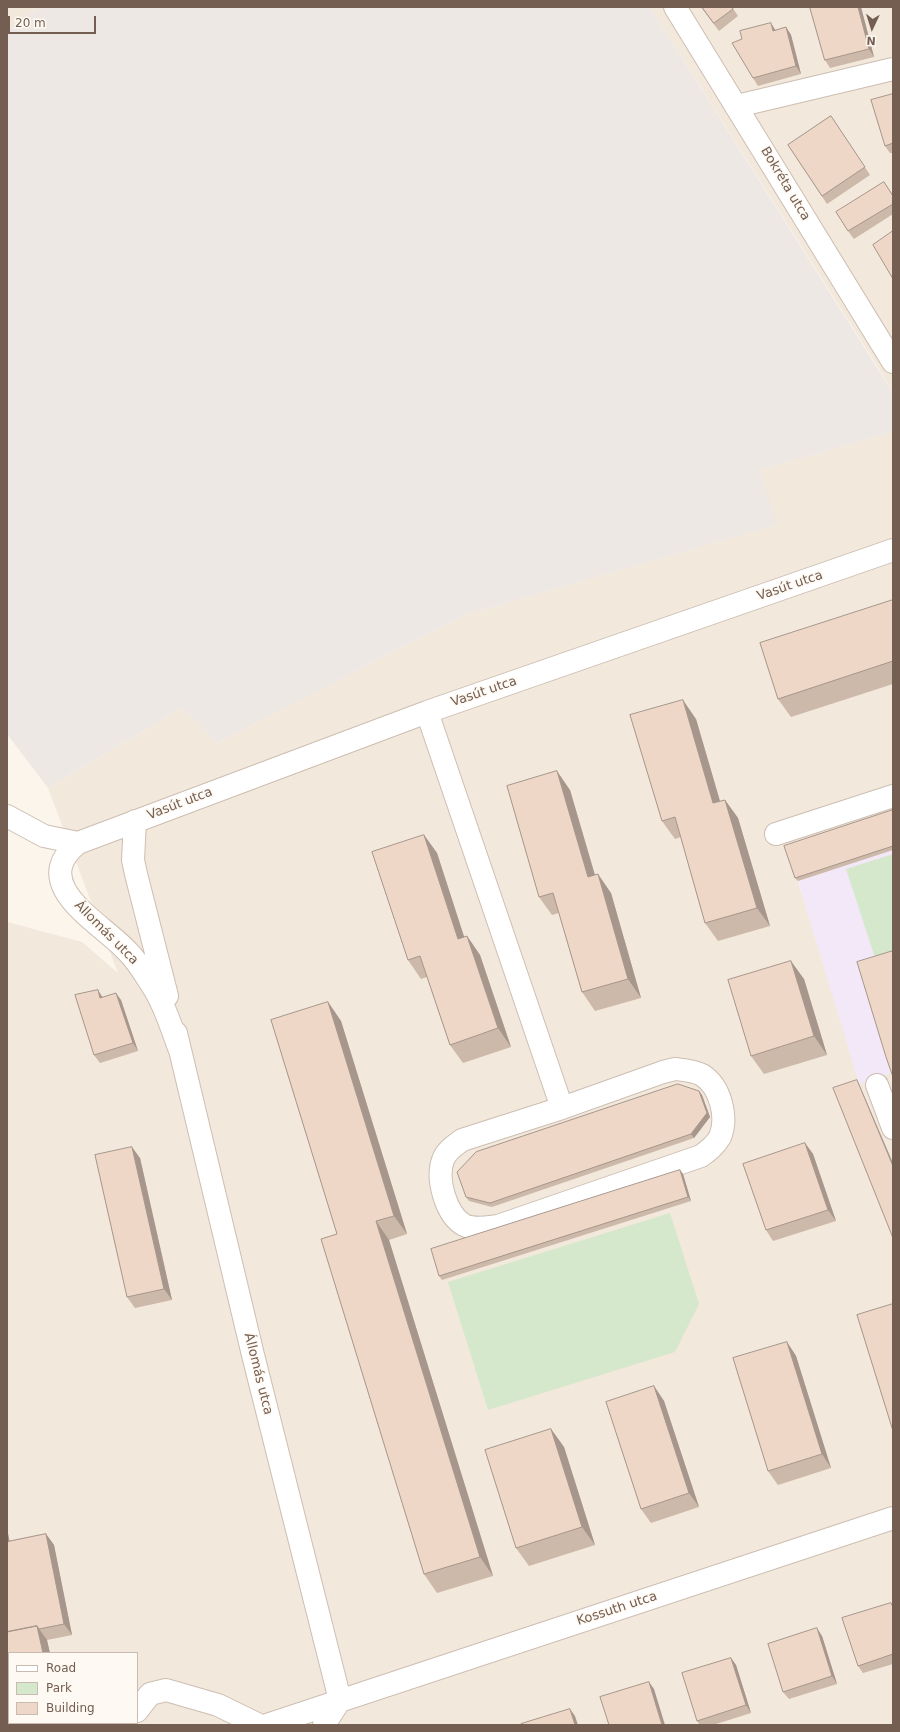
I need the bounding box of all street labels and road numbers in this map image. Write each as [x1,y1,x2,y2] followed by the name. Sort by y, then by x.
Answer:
[757,144,813,224] street label: Bokréta utca
[755,567,825,605] street label: Vasút utca
[449,673,519,711] street label: Vasút utca
[145,784,215,824] street label: Vasút utca
[71,898,141,968] street label: Állomás utca
[240,1331,276,1417] street label: Állomás utca
[575,1589,659,1629] street label: Kossuth utca

